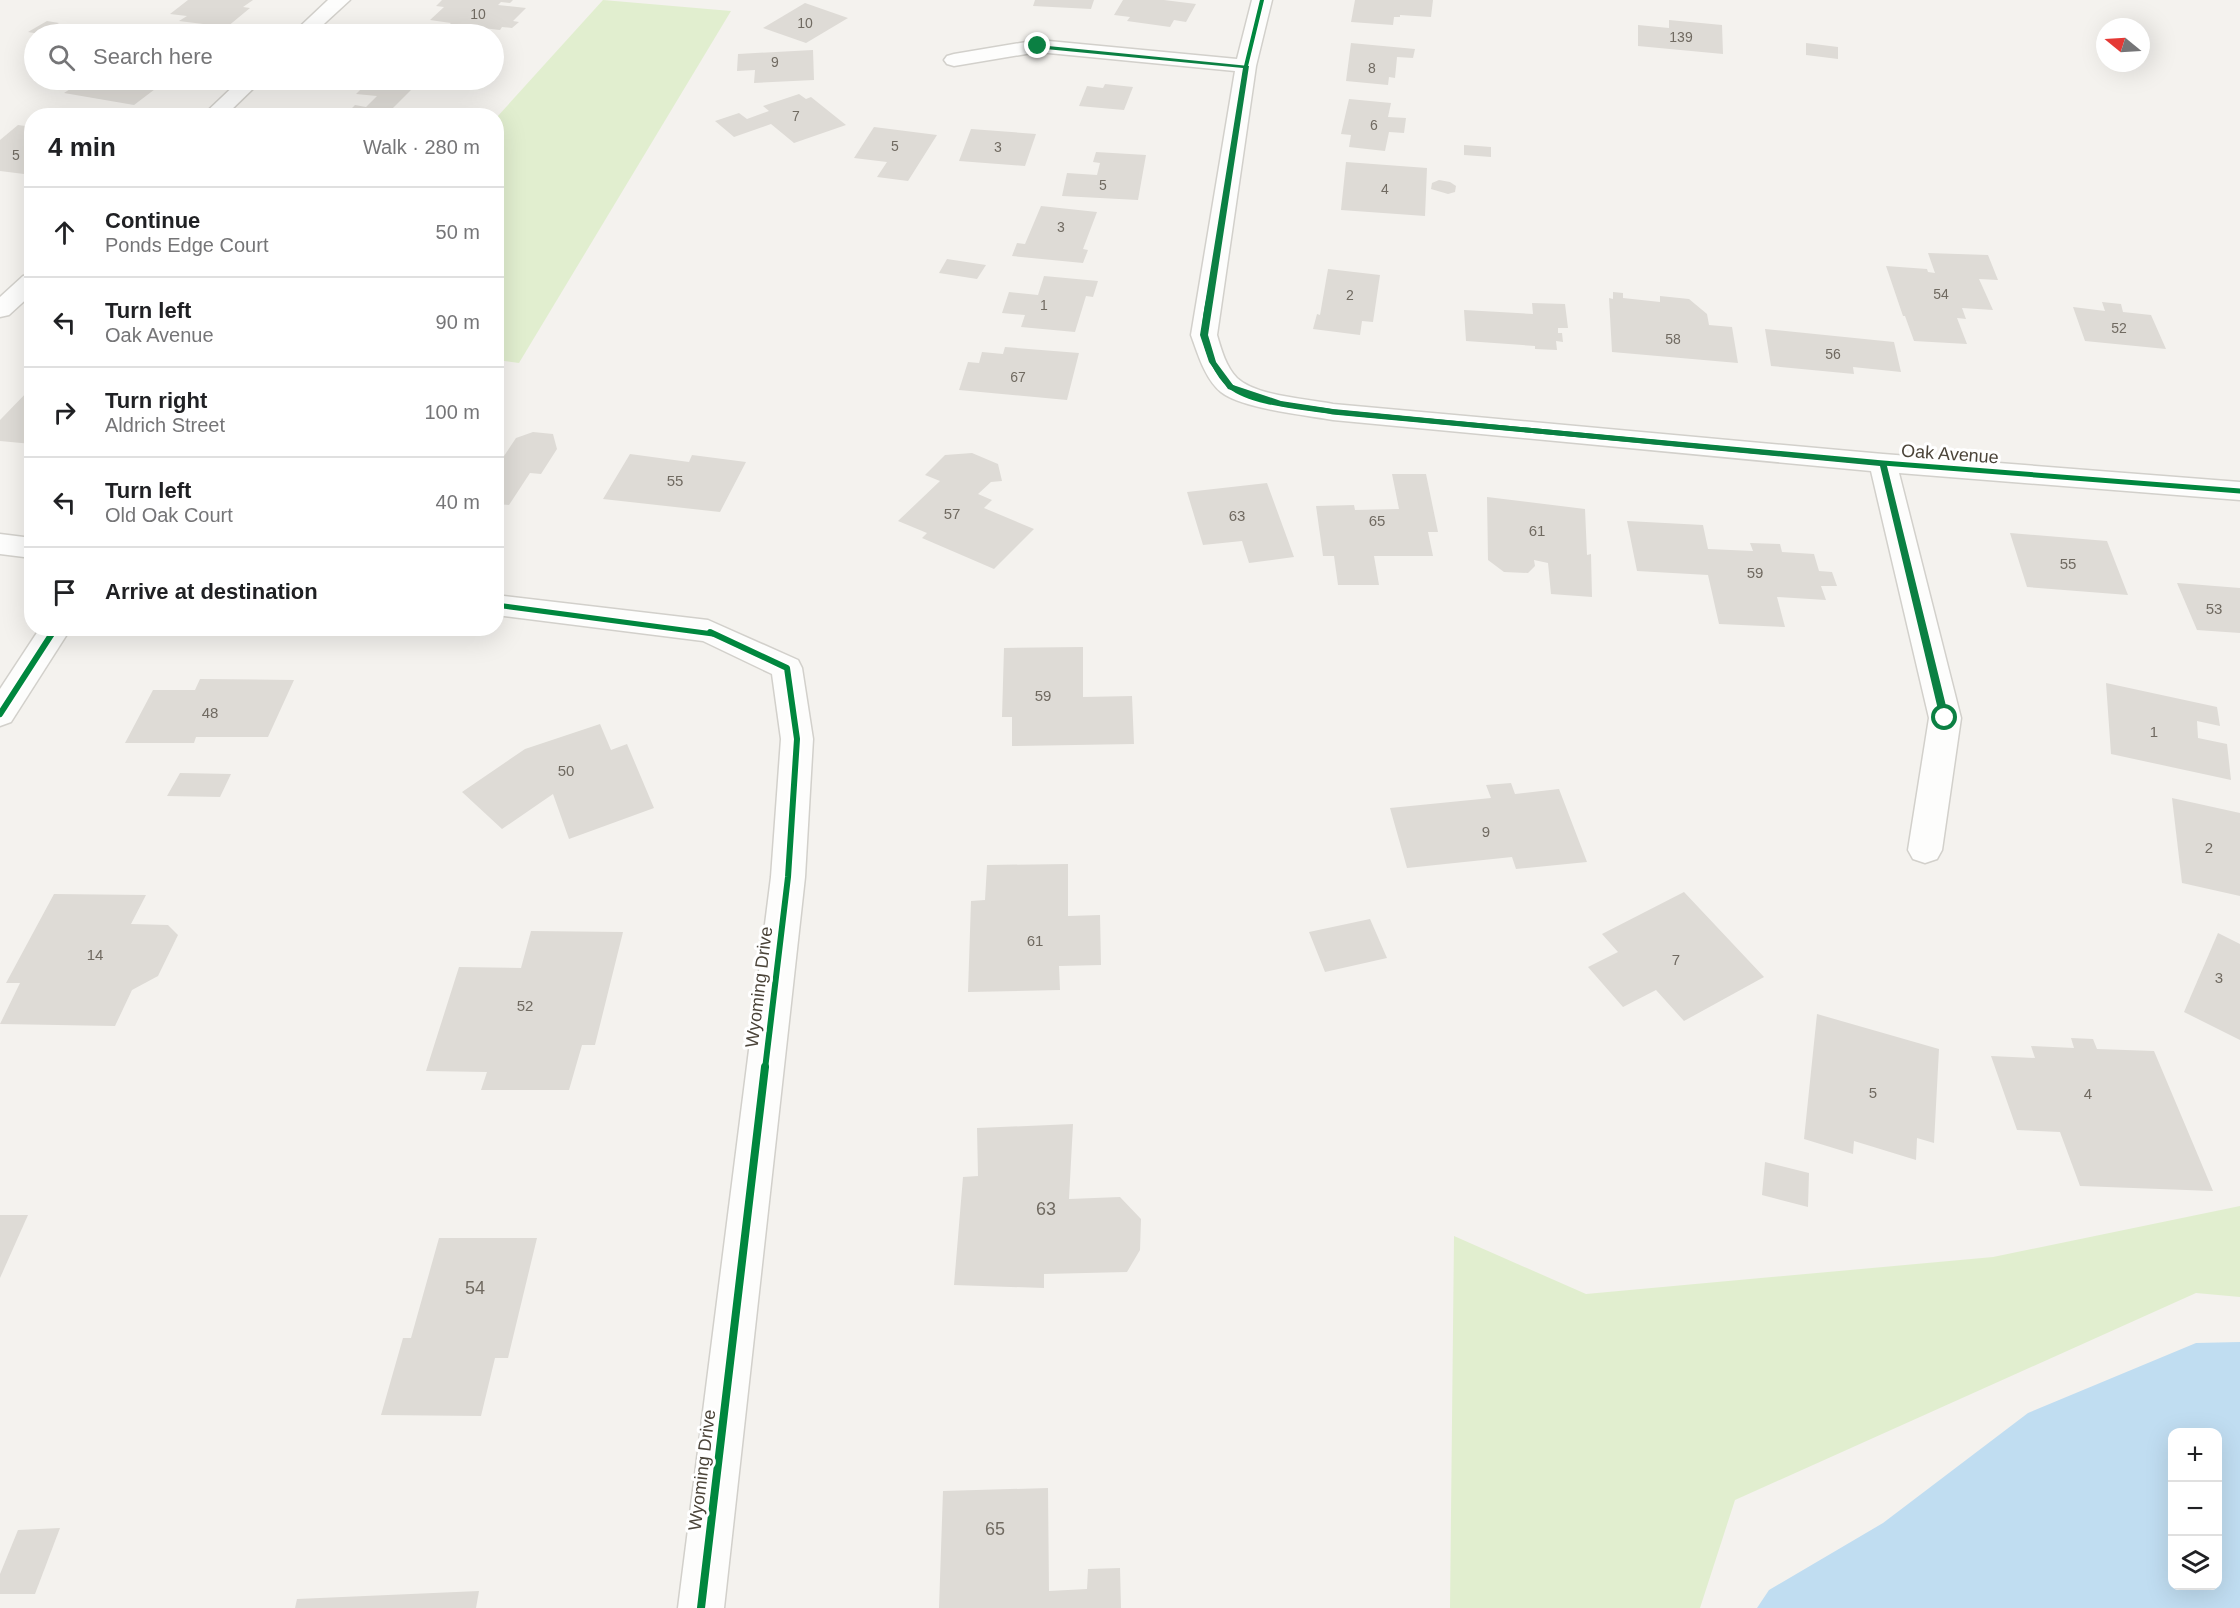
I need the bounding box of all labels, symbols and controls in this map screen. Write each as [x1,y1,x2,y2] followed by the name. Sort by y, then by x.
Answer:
[470,6,486,22] house number: 10
[797,15,813,31] house number: 10
[2096,18,2150,72] north arrow
[24,24,504,90] search box
[1669,29,1693,45] house number: 139
[1024,32,1050,58] route end
[45,41,78,74] icon: search
[93,44,213,69] text: Search here
[771,54,779,70] house number: 9
[1368,60,1376,76] house number: 8
[792,108,800,124] house number: 7
[1370,117,1378,133] house number: 6
[48,132,116,162] text: 4 min
[363,136,480,158] text: Walk · 280 m
[891,138,899,154] house number: 5
[994,139,1002,155] house number: 3
[12,147,20,163] house number: 5
[1099,177,1107,193] house number: 5
[1381,181,1389,197] house number: 4
[105,208,200,233] text: Continue
[48,216,81,249] icon: ahead
[1057,219,1065,235] house number: 3
[436,221,480,243] text: 50 m
[105,234,268,256] text: Ponds Edge Court
[1933,286,1949,302] house number: 54
[1346,287,1354,303] house number: 2
[1040,297,1048,313] house number: 1
[105,298,191,323] text: Turn left
[48,306,81,339] icon: left
[436,311,480,333] text: 90 m
[2111,320,2127,336] house number: 52
[105,324,214,346] text: Oak Avenue
[1665,331,1681,347] house number: 58
[1825,346,1841,362] house number: 56
[1010,369,1026,385] house number: 67
[105,388,207,413] text: Turn right
[48,396,81,429] icon: right
[424,401,480,423] text: 100 m
[105,414,225,436] text: Aldrich Street
[1901,441,1999,467] street label: Oak Avenue
[667,472,683,489] house number: 55
[105,478,191,503] text: Turn left
[48,486,81,519] icon: left
[436,491,480,513] text: 40 m
[105,504,233,526] text: Old Oak Court
[944,505,960,522] house number: 57
[1229,507,1245,524] house number: 63
[1369,512,1385,529] house number: 65
[1529,522,1545,539] house number: 61
[2060,555,2076,572] house number: 55
[1747,564,1763,581] house number: 59
[48,576,81,609] icon: arrive
[105,579,318,604] text: Arrive at destination
[2206,600,2222,617] house number: 53
[1035,687,1051,704] house number: 59
[202,704,218,721] house number: 48
[1931,704,1957,730] route start
[2150,723,2158,740] house number: 1
[558,762,574,779] house number: 50
[1482,823,1490,840] house number: 9
[2205,839,2213,856] house number: 2
[742,925,776,1049] street label: Wyoming Drive
[1027,932,1043,949] house number: 61
[87,946,103,963] house number: 14
[1672,951,1680,968] house number: 7
[2215,969,2223,986] house number: 3
[517,997,533,1014] house number: 52
[1869,1084,1877,1101] house number: 5
[2084,1085,2092,1102] house number: 4
[1036,1199,1056,1219] house number: 63
[465,1278,485,1298] house number: 54
[685,1408,719,1532] street label: Wyoming Drive
[2168,1428,2222,1590] map controls
[2168,1428,2222,1482] button: +
[2168,1482,2222,1536] button: −
[985,1519,1005,1539] house number: 65
[2168,1536,2222,1590] button: layers

